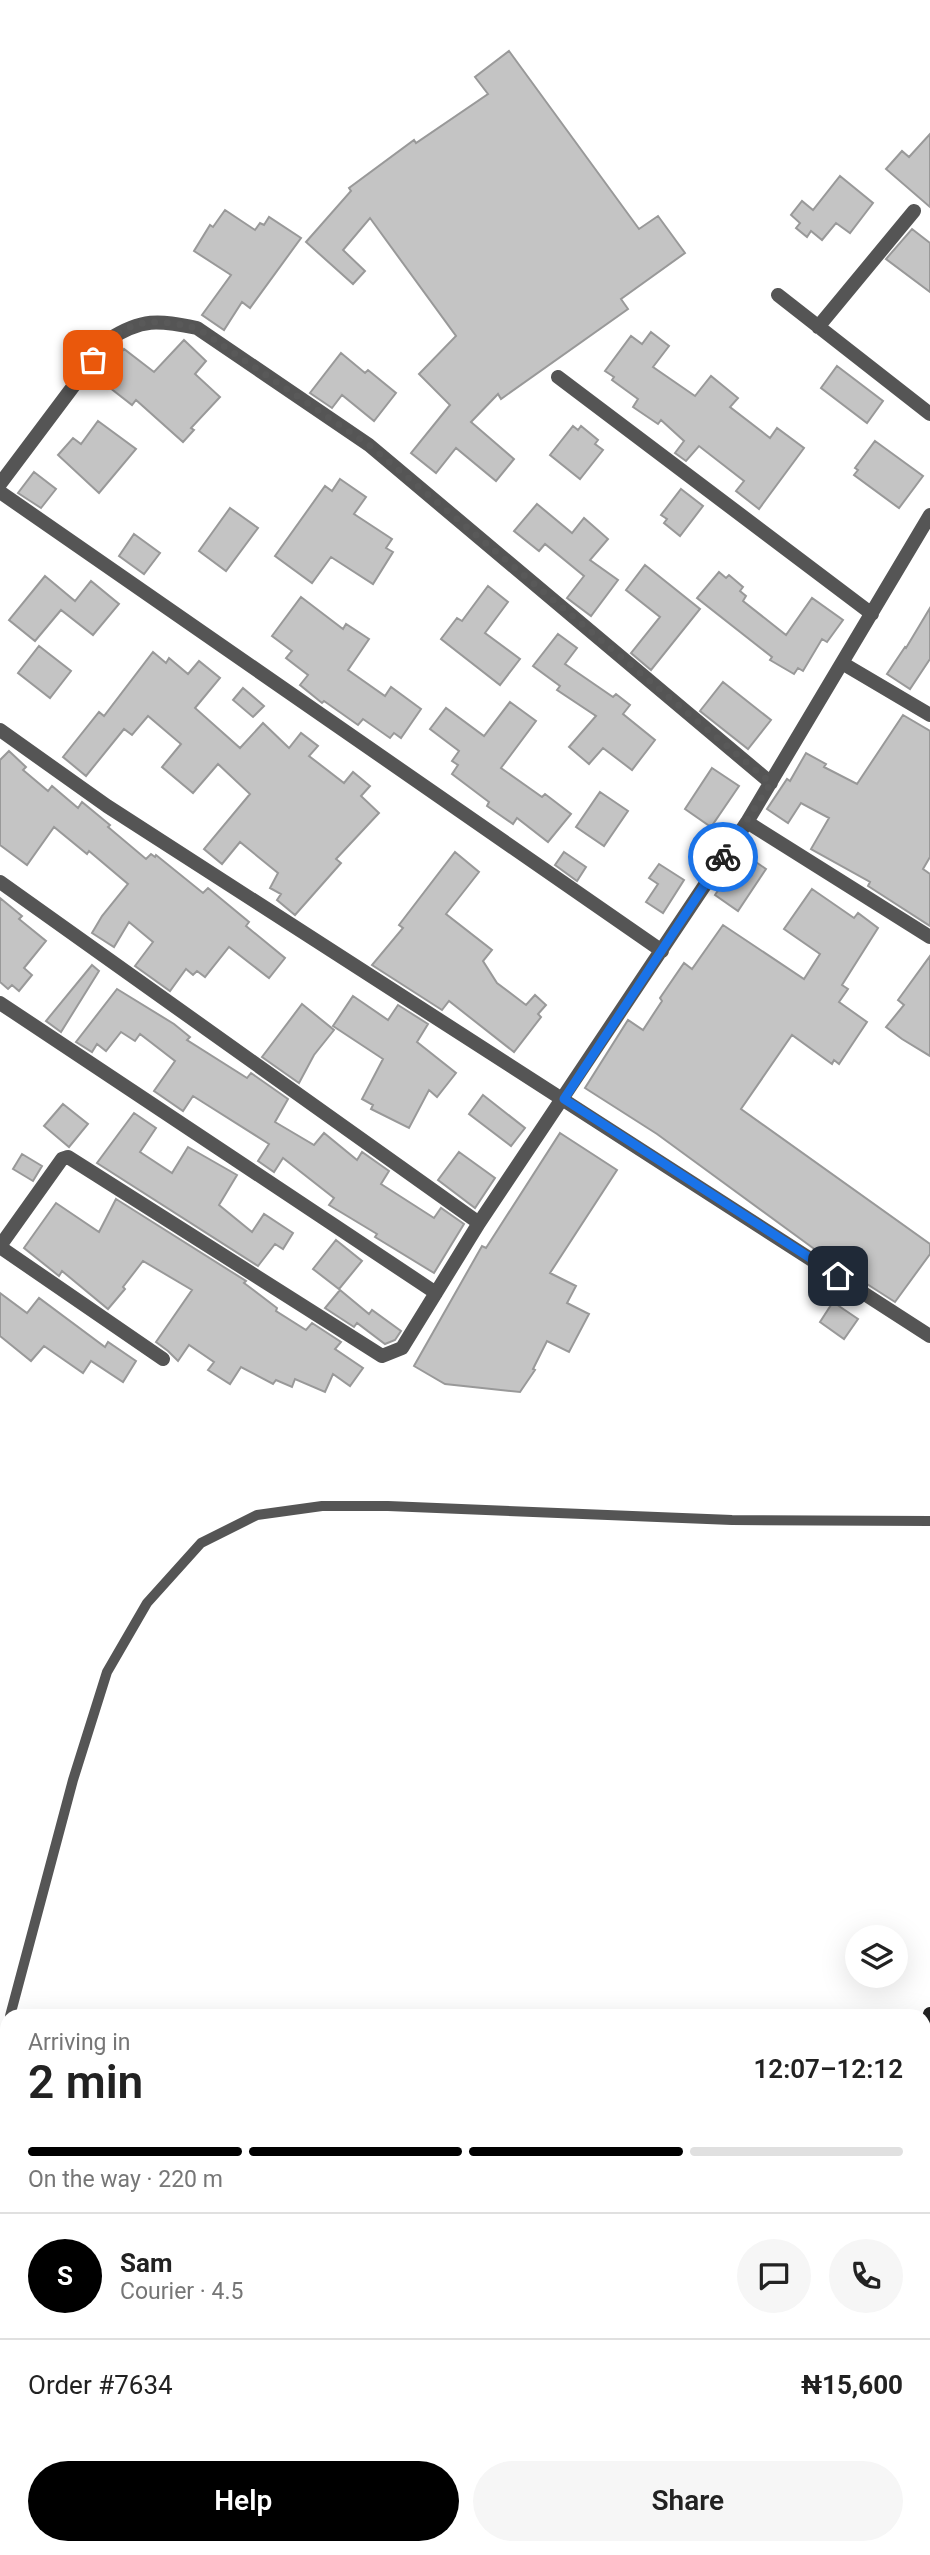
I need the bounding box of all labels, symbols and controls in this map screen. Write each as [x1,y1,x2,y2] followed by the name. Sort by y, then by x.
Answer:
[63,330,123,390] pin
[74,341,112,379] icon: bag
[688,822,758,892] courier
[704,838,742,876] icon: bike
[808,1246,868,1306] pin
[819,1257,857,1295] icon: home
[845,1925,908,1988] map controls
[845,1925,908,1988] button: layers
[28,2029,131,2056] text: Arriving in
[753,2054,903,2084] text: 12:07–12:12
[28,2055,143,2109] text: 2 min
[28,2166,223,2193] text: On the way · 220 m
[737,2239,811,2313] button: chat
[829,2239,903,2313] button: phone
[120,2248,172,2278] text: Sam
[57,2261,73,2291] text: S
[120,2278,243,2305] text: Courier · 4.5
[28,2370,173,2400] text: Order #7634
[801,2370,903,2400] text: ₦15,600
[28,2461,459,2541] button: Help
[473,2461,903,2541] button: Share

